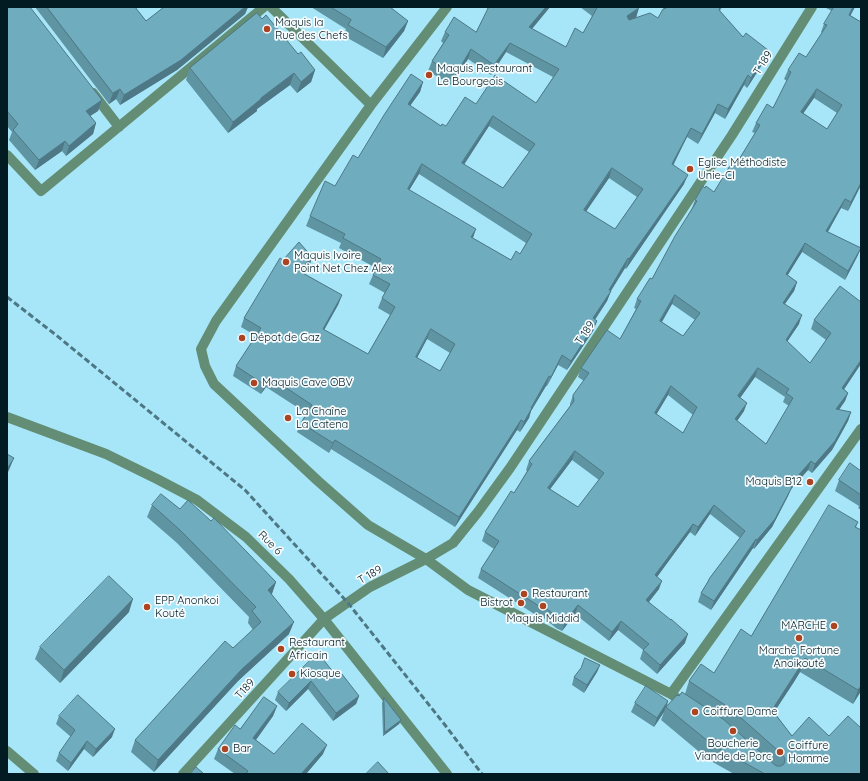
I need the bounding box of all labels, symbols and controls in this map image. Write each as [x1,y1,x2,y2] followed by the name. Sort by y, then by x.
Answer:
[275,16,348,42] place label: Maquis la Rue des Chefs
[262,24,272,34] marker: Maquis la Rue des Chefs
[751,49,775,77] street label: T 189
[437,62,532,88] place label: Maquis Restaurant Le Bourgeois
[424,70,434,80] marker: Maquis Restaurant Le Bourgeois
[698,156,786,182] place label: Eglise Méthodiste Unie-CI
[685,164,695,174] marker: Eglise Méthodiste Unie-CI
[294,249,392,275] place label: Maquis Ivoire Point Net Chez Alex
[281,257,291,267] marker: Maquis Ivoire Point Net Chez Alex
[572,319,598,347] street label: T 189
[250,331,320,345] place label: Dépot de Gaz
[237,333,247,343] marker: Dépot de Gaz
[262,376,353,390] place label: Maquis Cave OBV
[249,378,259,388] marker: Maquis Cave OBV
[296,405,348,431] place label: La Chaîne La Catena
[283,413,293,423] marker: La Chaîne La Catena
[745,475,802,489] place label: Maquis B12
[805,477,815,487] marker: Maquis B12
[255,528,285,558] street label: Rue 6
[356,563,384,587] street label: T 189
[532,587,588,601] place label: Restaurant
[519,589,529,599] marker: Restaurant
[155,594,218,620] place label: EPP Anonkoi Kouté
[480,596,513,610] place label: Bistrot
[516,598,526,608] marker: Bistrot
[538,601,548,611] marker: Maquis Middid
[142,602,152,612] marker: EPP Anonkoi Kouté
[506,612,580,626] place label: Maquis Middid
[781,619,826,633] place label: MARCHE
[829,621,839,631] marker: MARCHE
[794,633,804,643] marker: Marché Fortune Anoikouté
[289,636,345,662] place label: Restaurant Africain
[276,644,286,654] marker: Restaurant Africain
[759,644,839,670] place label: Marché Fortune Anoikouté
[300,667,341,681] place label: Kiosque
[287,669,297,679] marker: Kiosque
[232,676,258,702] street label: T189
[703,705,777,719] place label: Coiffure Dame
[690,707,700,717] marker: Coiffure Dame
[728,726,738,736] marker: Boucherie Viande de Porc
[694,737,772,763] place label: Boucherie Viande de Porc
[788,739,829,765] place label: Coiffure Homme
[233,742,251,756] place label: Bar
[220,744,230,754] marker: Bar
[775,747,785,757] marker: Coiffure Homme

